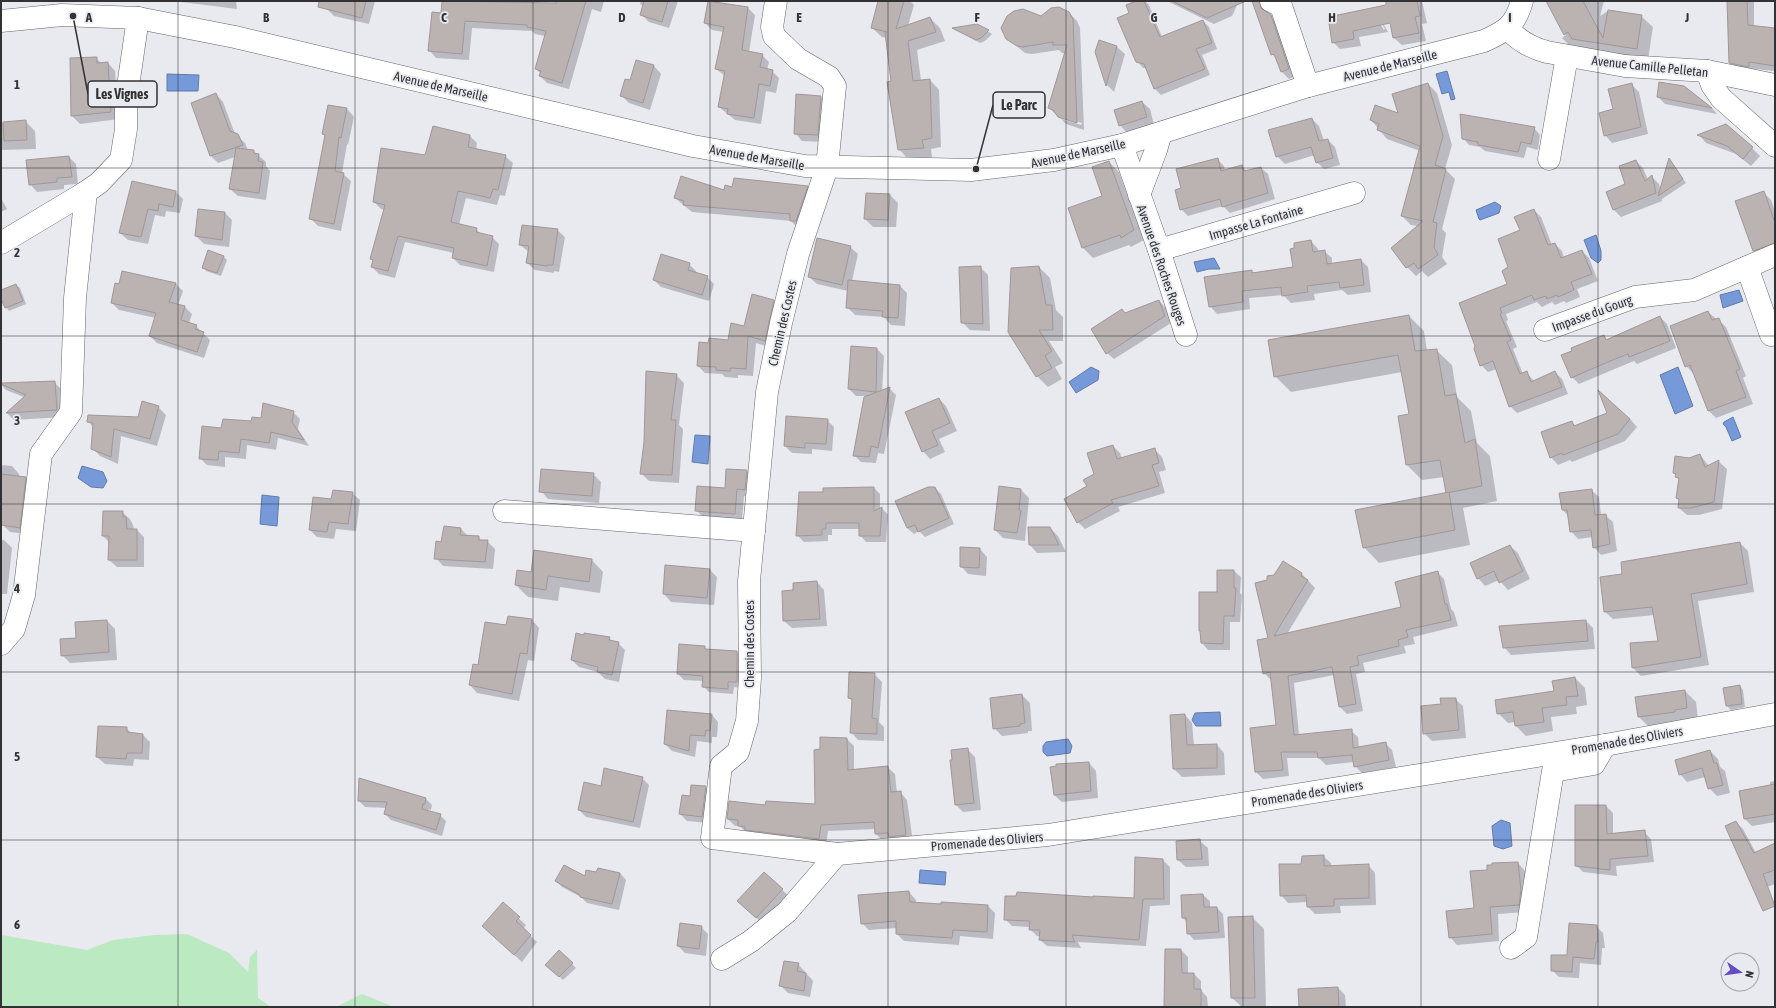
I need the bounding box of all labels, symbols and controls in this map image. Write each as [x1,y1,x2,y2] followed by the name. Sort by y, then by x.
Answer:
[85,10,93,25] text: A
[263,10,270,25] text: B
[441,10,447,25] text: C
[618,10,626,25] text: D
[796,10,802,25] text: E
[974,10,980,25] text: F
[1151,10,1158,25] text: G
[1328,10,1336,25] text: H
[1508,10,1512,25] text: I
[1684,10,1689,25] text: J
[1342,47,1439,84] street label: Avenue de Marseille
[1591,53,1709,80] street label: Avenue Camille Pelletan
[392,68,490,105] street label: Avenue de Marseille
[14,77,20,92] text: 1
[88,81,157,107] callout: Les Vignes
[96,86,148,102] text: Les Vignes
[993,92,1045,118] callout: Le Parc
[1001,97,1038,113] text: Le Parc
[1029,136,1127,171] street label: Avenue de Marseille
[708,142,806,173] street label: Avenue de Marseille
[1207,202,1305,243] street label: Impasse La Fontaine
[1134,203,1189,328] street label: Avenue des Roches Rouges
[14,245,20,260] text: 2
[765,278,800,367] street label: Chemin des Costes
[1550,292,1635,335] street label: Impasse du Gourg
[14,413,20,428] text: 3
[13,581,20,596] text: 4
[742,600,757,688] street label: Chemin des Costes
[1570,723,1684,758] street label: Promenade des Oliviers
[14,749,20,764] text: 5
[1250,777,1364,810] street label: Promenade des Oliviers
[930,829,1044,854] street label: Promenade des Oliviers
[14,917,20,932] text: 6
[1720,952,1760,992] north arrow
[1743,970,1756,979] text: N

